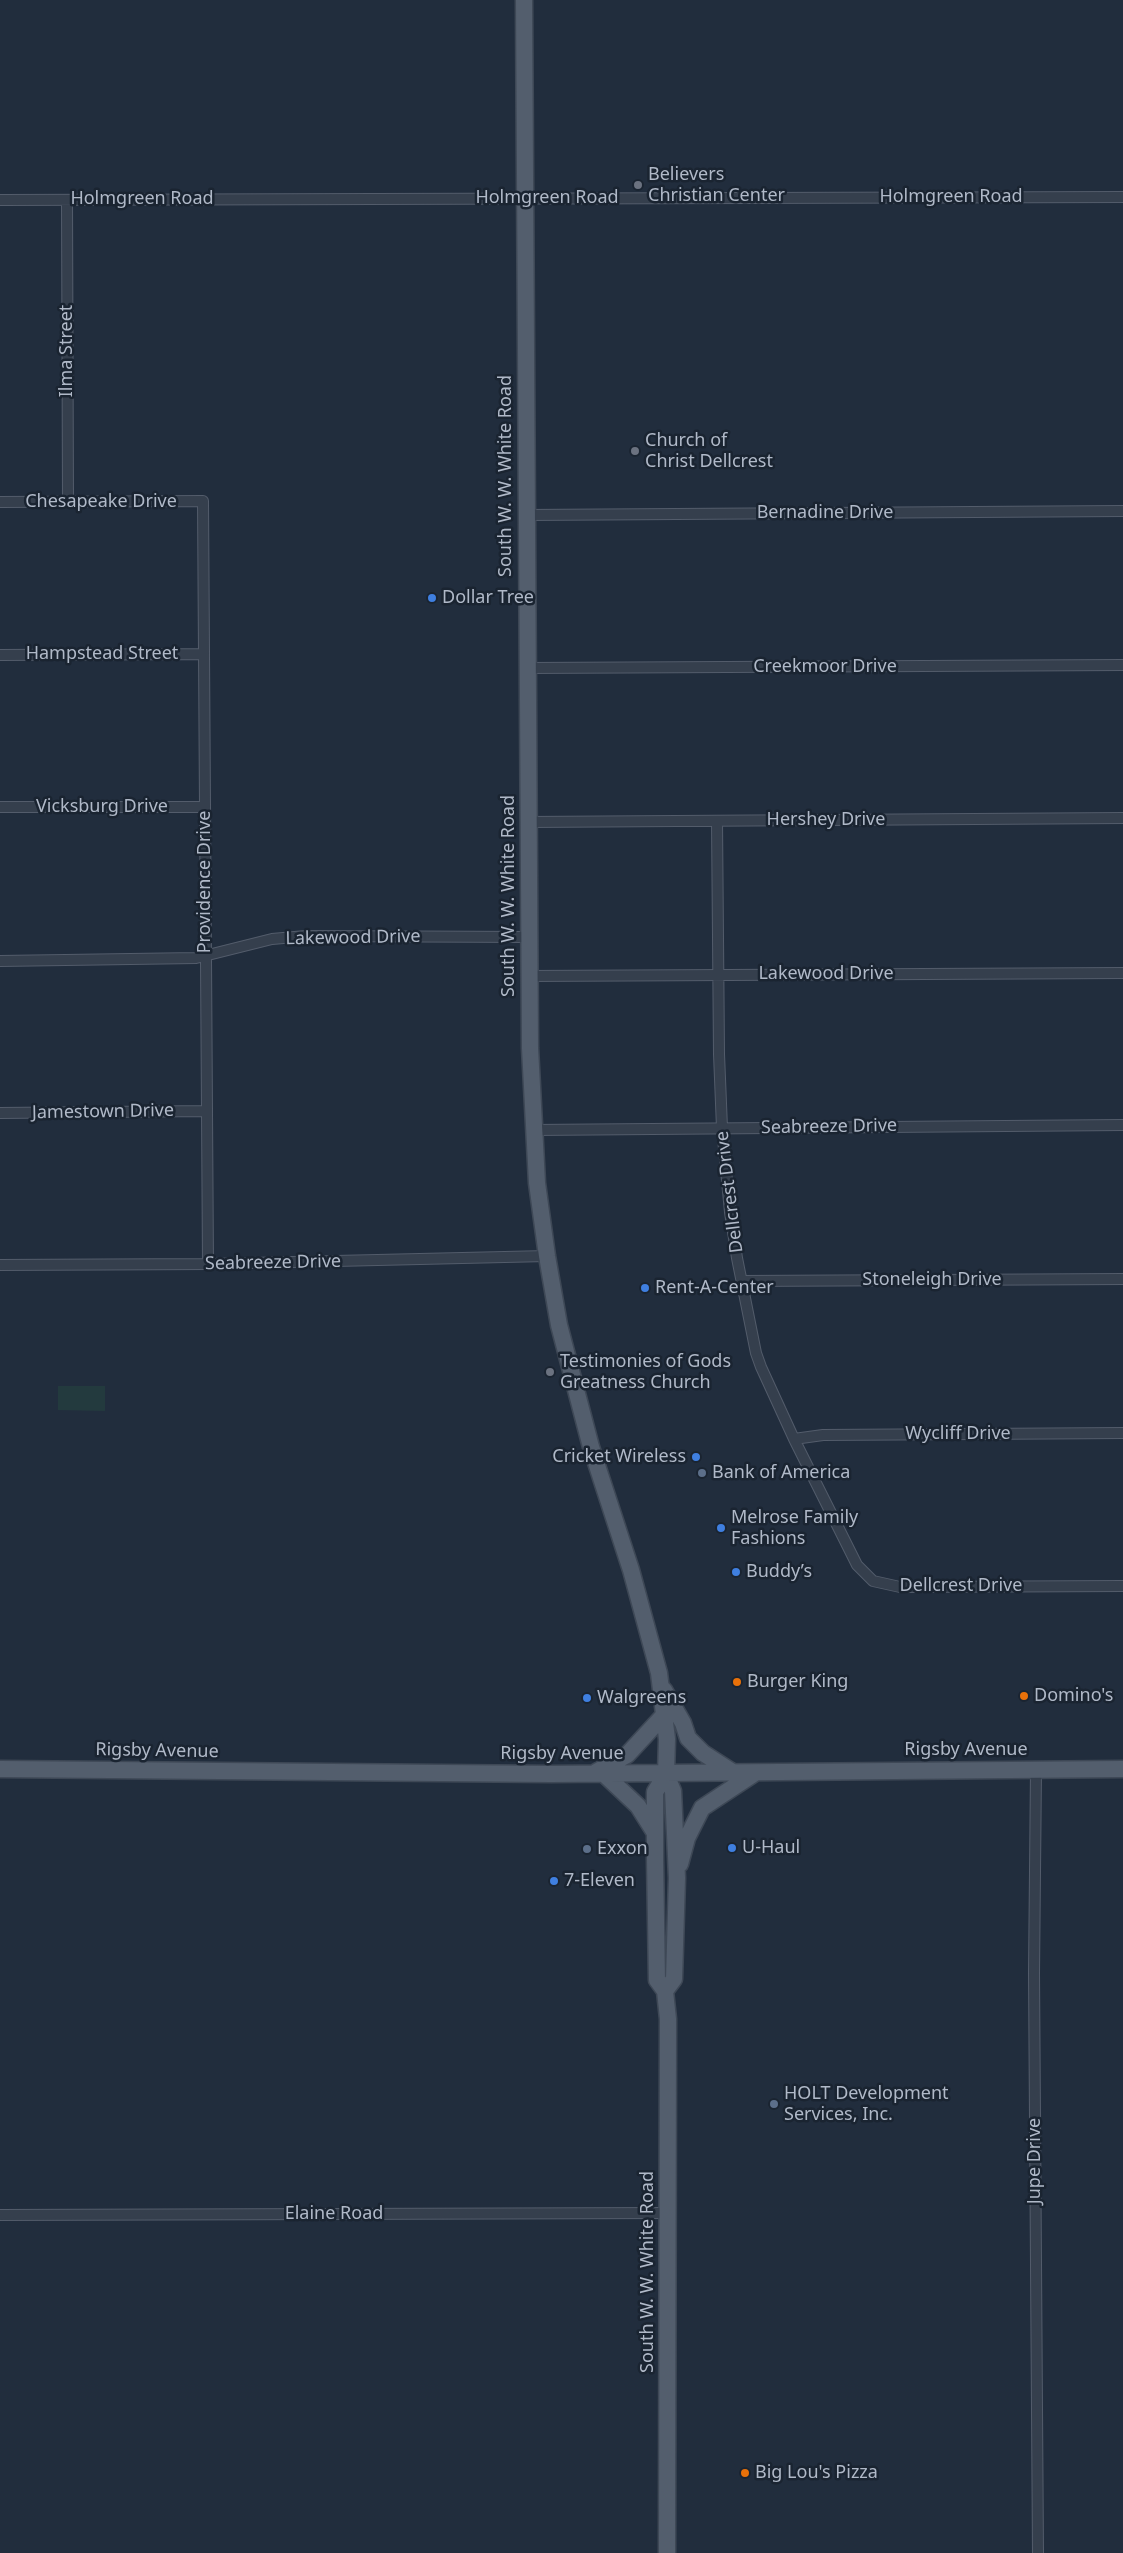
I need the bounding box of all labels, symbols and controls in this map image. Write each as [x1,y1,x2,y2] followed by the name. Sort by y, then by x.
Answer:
[648,164,785,206] place label: Believers Christian Center
[632,179,644,191] marker: Believers Christian Center
[879,186,1023,208] street label: Holmgreen Road
[475,187,619,209] street label: Holmgreen Road
[70,188,214,210] street label: Holmgreen Road
[56,305,78,397] street label: Ilma Street
[495,375,517,577] street label: South W. W. White Road
[645,430,773,472] place label: Church of Christ Dellcrest
[629,445,641,457] marker: Church of Christ Dellcrest
[25,491,177,513] street label: Chesapeake Drive
[757,502,893,524] street label: Bernadine Drive
[442,587,534,609] place label: Dollar Tree
[426,592,438,604] marker: Dollar Tree
[26,643,178,665] street label: Hampstead Street
[753,656,897,678] street label: Creekmoor Drive
[498,795,520,997] street label: South W. W. White Road
[36,796,168,818] street label: Vicksburg Drive
[767,809,885,831] street label: Hershey Drive
[194,811,216,953] street label: Providence Drive
[285,926,421,950] street label: Lakewood Drive
[758,963,894,985] street label: Lakewood Drive
[32,1100,174,1124] street label: Jamestown Drive
[761,1115,897,1139] street label: Seabreeze Drive
[712,1130,748,1254] street label: Dellcrest Drive
[205,1251,341,1275] street label: Seabreeze Drive
[862,1269,1002,1291] street label: Stoneleigh Drive
[655,1277,774,1299] place label: Rent-A-Center
[639,1282,651,1294] marker: Rent-A-Center
[560,1351,731,1394] place label: Testimonies of Gods Greatness Church
[544,1366,556,1378] marker: Testimonies of Gods Greatness Church
[905,1423,1011,1445] street label: Wycliff Drive
[552,1446,686,1468] place label: Cricket Wireless
[690,1451,702,1463] marker: Cricket Wireless
[712,1462,850,1484] place label: Bank of America
[696,1467,708,1479] marker: Bank of America
[731,1507,858,1550] place label: Melrose Family Fashions
[715,1522,727,1534] marker: Melrose Family Fashions
[746,1561,812,1583] place label: Buddy’s
[730,1566,742,1578] marker: Buddy’s
[900,1575,1022,1597] street label: Dellcrest Drive
[747,1671,848,1693] place label: Burger King
[731,1676,743,1688] marker: Burger King
[1034,1685,1113,1707] place label: Domino's
[597,1687,686,1709] place label: Walgreens
[1018,1690,1030,1702] marker: Domino's
[581,1692,593,1704] marker: Walgreens
[95,1739,219,1763] street label: Rigsby Avenue
[904,1739,1028,1761] street label: Rigsby Avenue
[500,1743,624,1765] street label: Rigsby Avenue
[742,1837,800,1859] place label: U-Haul
[597,1838,648,1860] place label: Exxon
[726,1842,738,1854] marker: U-Haul
[581,1843,593,1855] marker: Exxon
[564,1870,635,1892] place label: 7-Eleven
[548,1875,560,1887] marker: 7-Eleven
[784,2083,949,2126] place label: HOLT Development Services, Inc.
[768,2098,780,2110] marker: HOLT Development Services, Inc.
[1024,2118,1046,2204] street label: Jupe Drive
[637,2171,659,2373] street label: South W. W. White Road
[285,2203,383,2225] street label: Elaine Road
[755,2462,878,2484] place label: Big Lou's Pizza
[739,2467,751,2479] marker: Big Lou's Pizza

